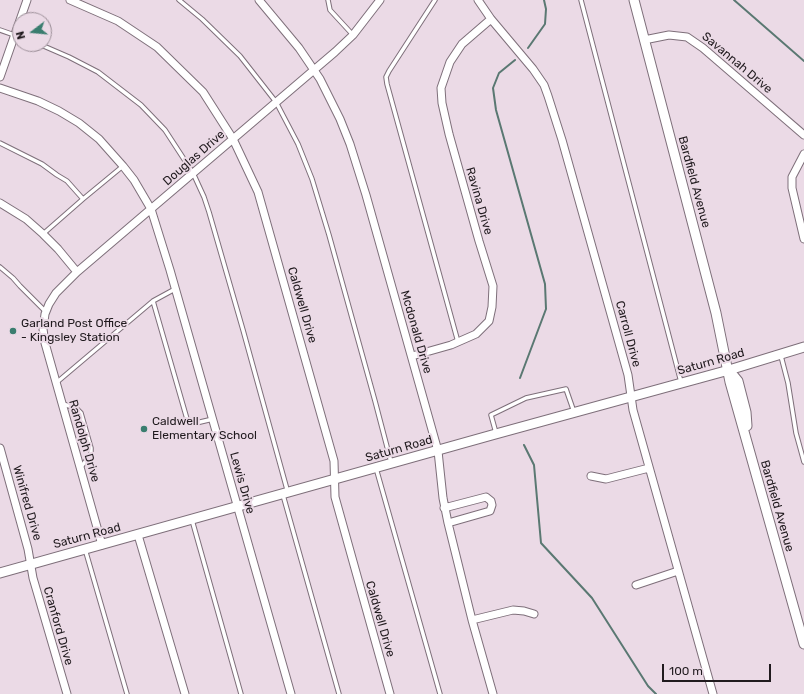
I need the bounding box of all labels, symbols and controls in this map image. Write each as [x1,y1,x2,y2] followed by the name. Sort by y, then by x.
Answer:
[12,12,52,52] north arrow
[699,29,775,97] street label: Savannah Drive
[14,30,28,41] text: N
[160,127,228,189] street label: Douglas Drive
[675,134,713,230] street label: Bardfield Avenue
[462,166,496,236] street label: Ravina Drive
[284,265,320,345] street label: Caldwell Drive
[397,289,435,375] street label: Mcdonald Drive
[612,299,644,369] street label: Carroll Drive
[21,317,127,345] place label: Garland Post Office - Kingsley Station
[8,326,18,336] marker: Garland Post Office - Kingsley Station
[676,346,746,378] street label: Saturn Road
[65,398,103,484] street label: Randolph Drive
[152,415,257,443] place label: Caldwell Elementary School
[139,424,149,434] marker: Caldwell Elementary School
[364,433,434,465] street label: Saturn Road
[226,450,258,516] street label: Lewis Drive
[757,459,797,553] street label: Bardfield Avenue
[9,464,45,542] street label: Winifred Drive
[52,520,122,552] street label: Saturn Road
[362,579,398,659] street label: Caldwell Drive
[40,585,76,667] street label: Cranford Drive
[664,656,773,682] scale bar
[669,664,703,678] text: 100 m

